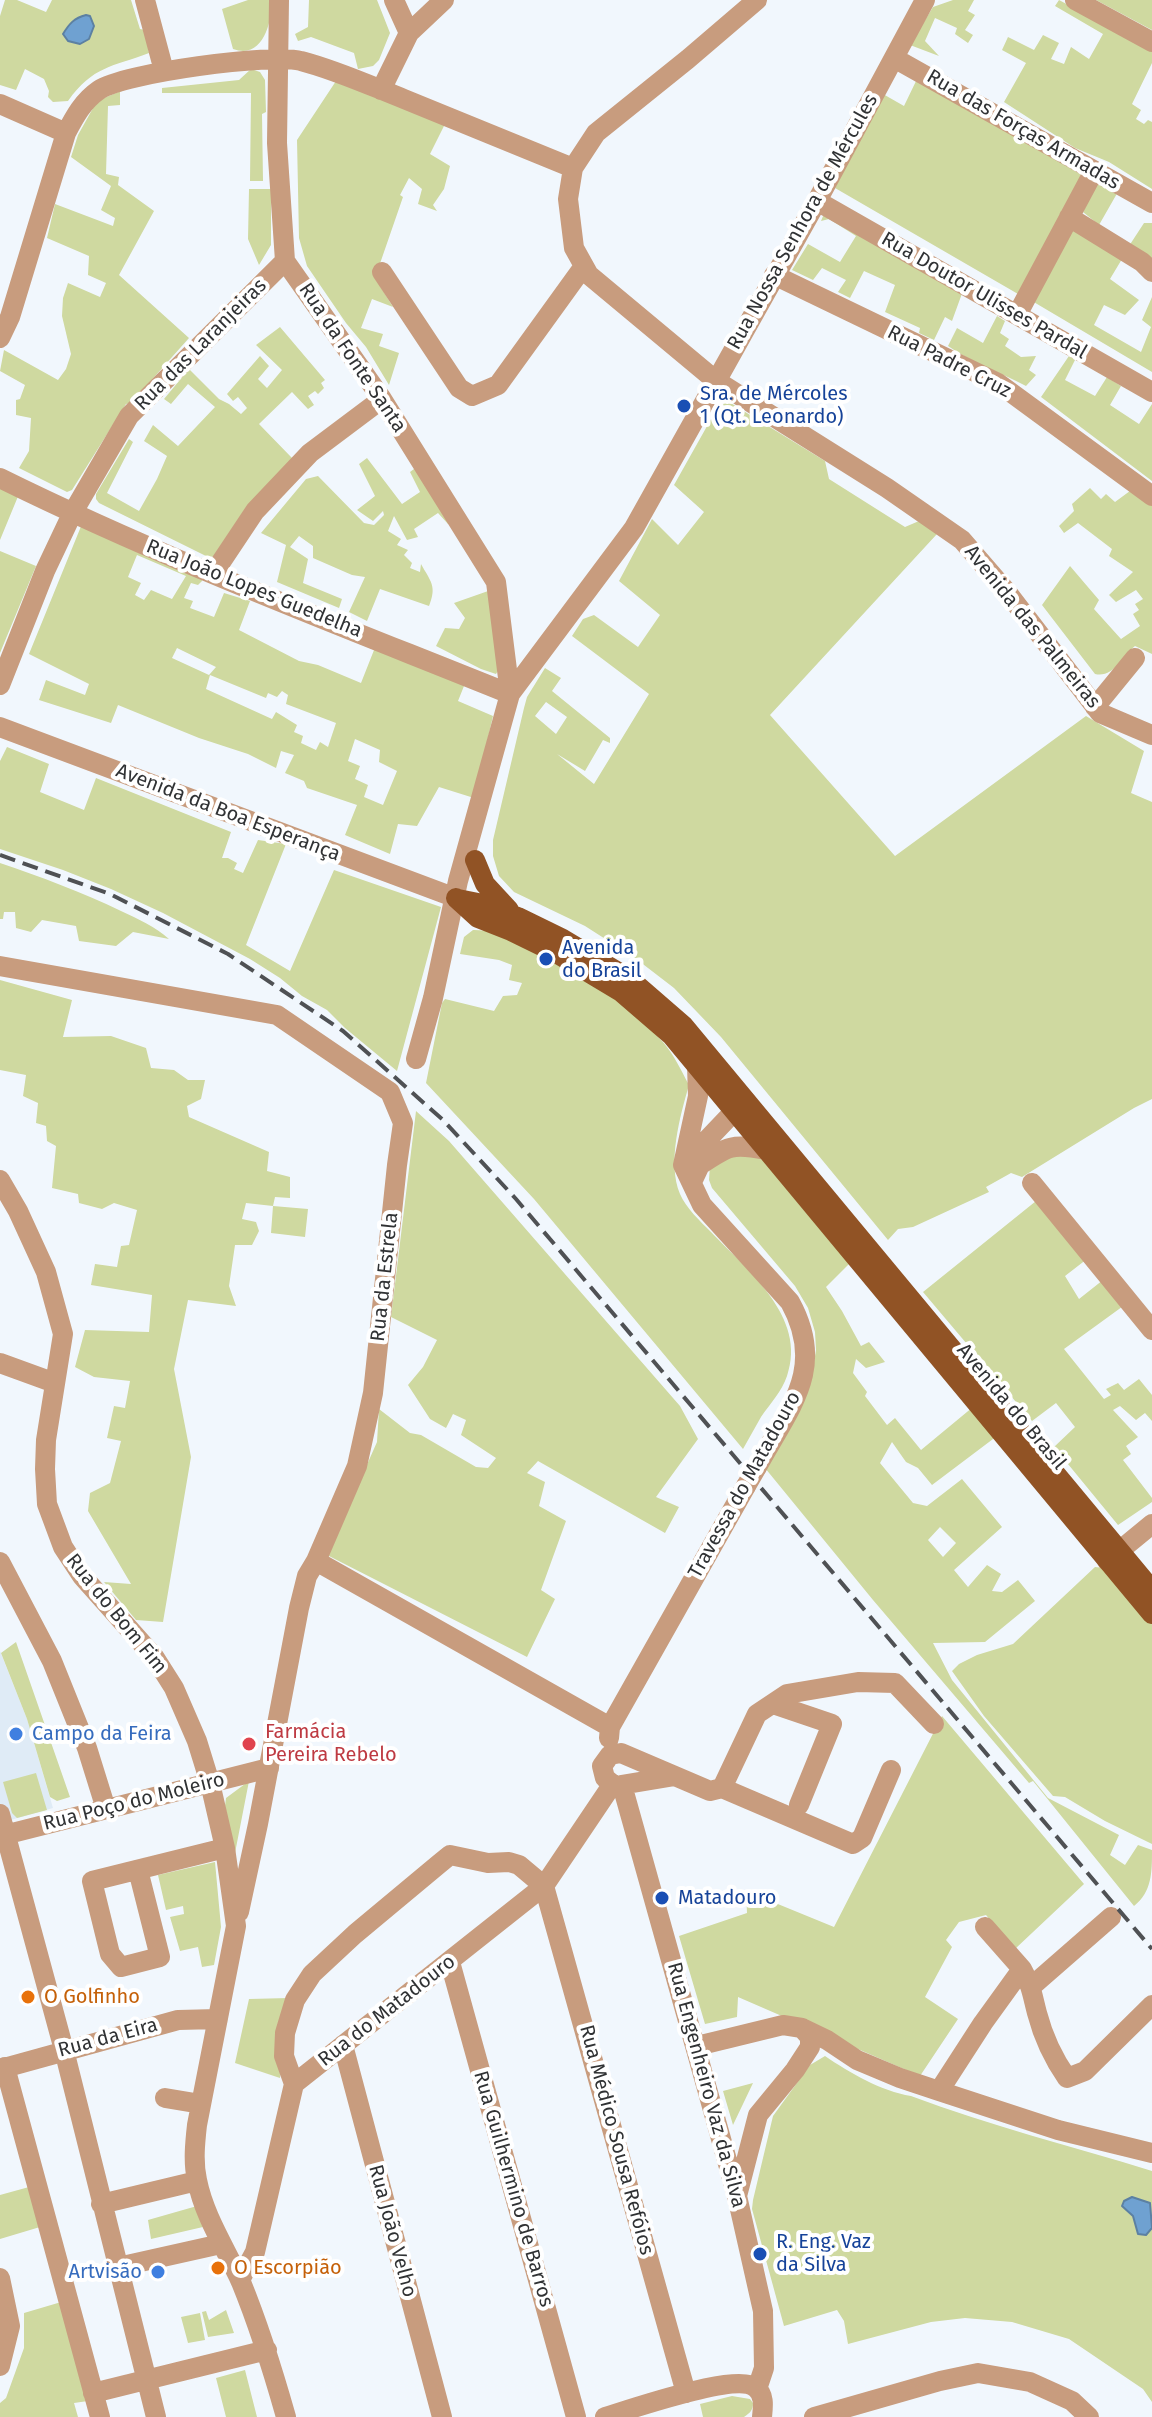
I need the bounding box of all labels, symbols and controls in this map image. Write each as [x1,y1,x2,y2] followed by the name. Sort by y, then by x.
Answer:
[922,65,1124,195] street label: Rua das Forças Armadas
[723,90,883,354] street label: Rua Nossa Senhora de Mércules
[877,227,1091,365] street label: Rua Doutor Ulisses Pardal
[130,274,272,416] street label: Rua das Laranjeiras
[293,279,411,437] street label: Rua da Fonte Santa
[883,321,1015,403] street label: Rua Padre Cruz
[700,382,847,429] place label: Sra. de Mércoles 1 (Qt. Leonardo)
[675,397,693,415] marker: Sra. de Mércoles 1 (Qt. Leonardo)
[143,535,365,643] street label: Rua João Lopes Guedelha
[959,541,1105,713] street label: Avenida das Palmeiras
[113,759,343,867] street label: Avenida da Boa Esperança
[562,936,642,983] place label: Avenida do Brasil
[537,950,555,968] marker: Avenida do Brasil
[366,1211,404,1343] street label: Rua da Estrela
[951,1339,1071,1475] street label: Avenida do Brasil
[684,1387,806,1583] street label: Travessa do Matadouro
[60,1549,172,1679] street label: Rua do Bom Fim
[265,1720,397,1767] place label: Farmácia Pereira Rebelo
[32,1722,172,1746] place label: Campo da Feira
[7,1725,25,1743] marker: Campo da Feira
[240,1735,258,1753] marker: Farmácia Pereira Rebelo
[41,1768,227,1836] street label: Rua Poço do Moleiro
[678,1886,776,1910] place label: Matadouro
[653,1889,671,1907] marker: Matadouro
[314,1950,460,2072] street label: Rua do Matadouro
[662,1960,750,2210] street label: Rua Engenheiro Vaz da Silva
[44,1985,140,2009] place label: O Golfinho
[19,1988,37,2006] marker: O Golfinho
[55,2013,161,2063] street label: Rua da Eira
[574,2022,658,2258] street label: Rua Médico Sousa Refóios
[468,2068,558,2310] street label: Rua Guilhermino de Barros
[363,2162,421,2300] street label: Rua João Velho
[776,2230,871,2277] place label: R. Eng. Vaz da Silva
[751,2245,769,2263] marker: R. Eng. Vaz da Silva
[234,2256,342,2280] place label: O Escorpião
[209,2259,227,2277] marker: O Escorpião
[69,2260,142,2284] place label: Artvisão
[149,2263,167,2281] marker: Artvisão

